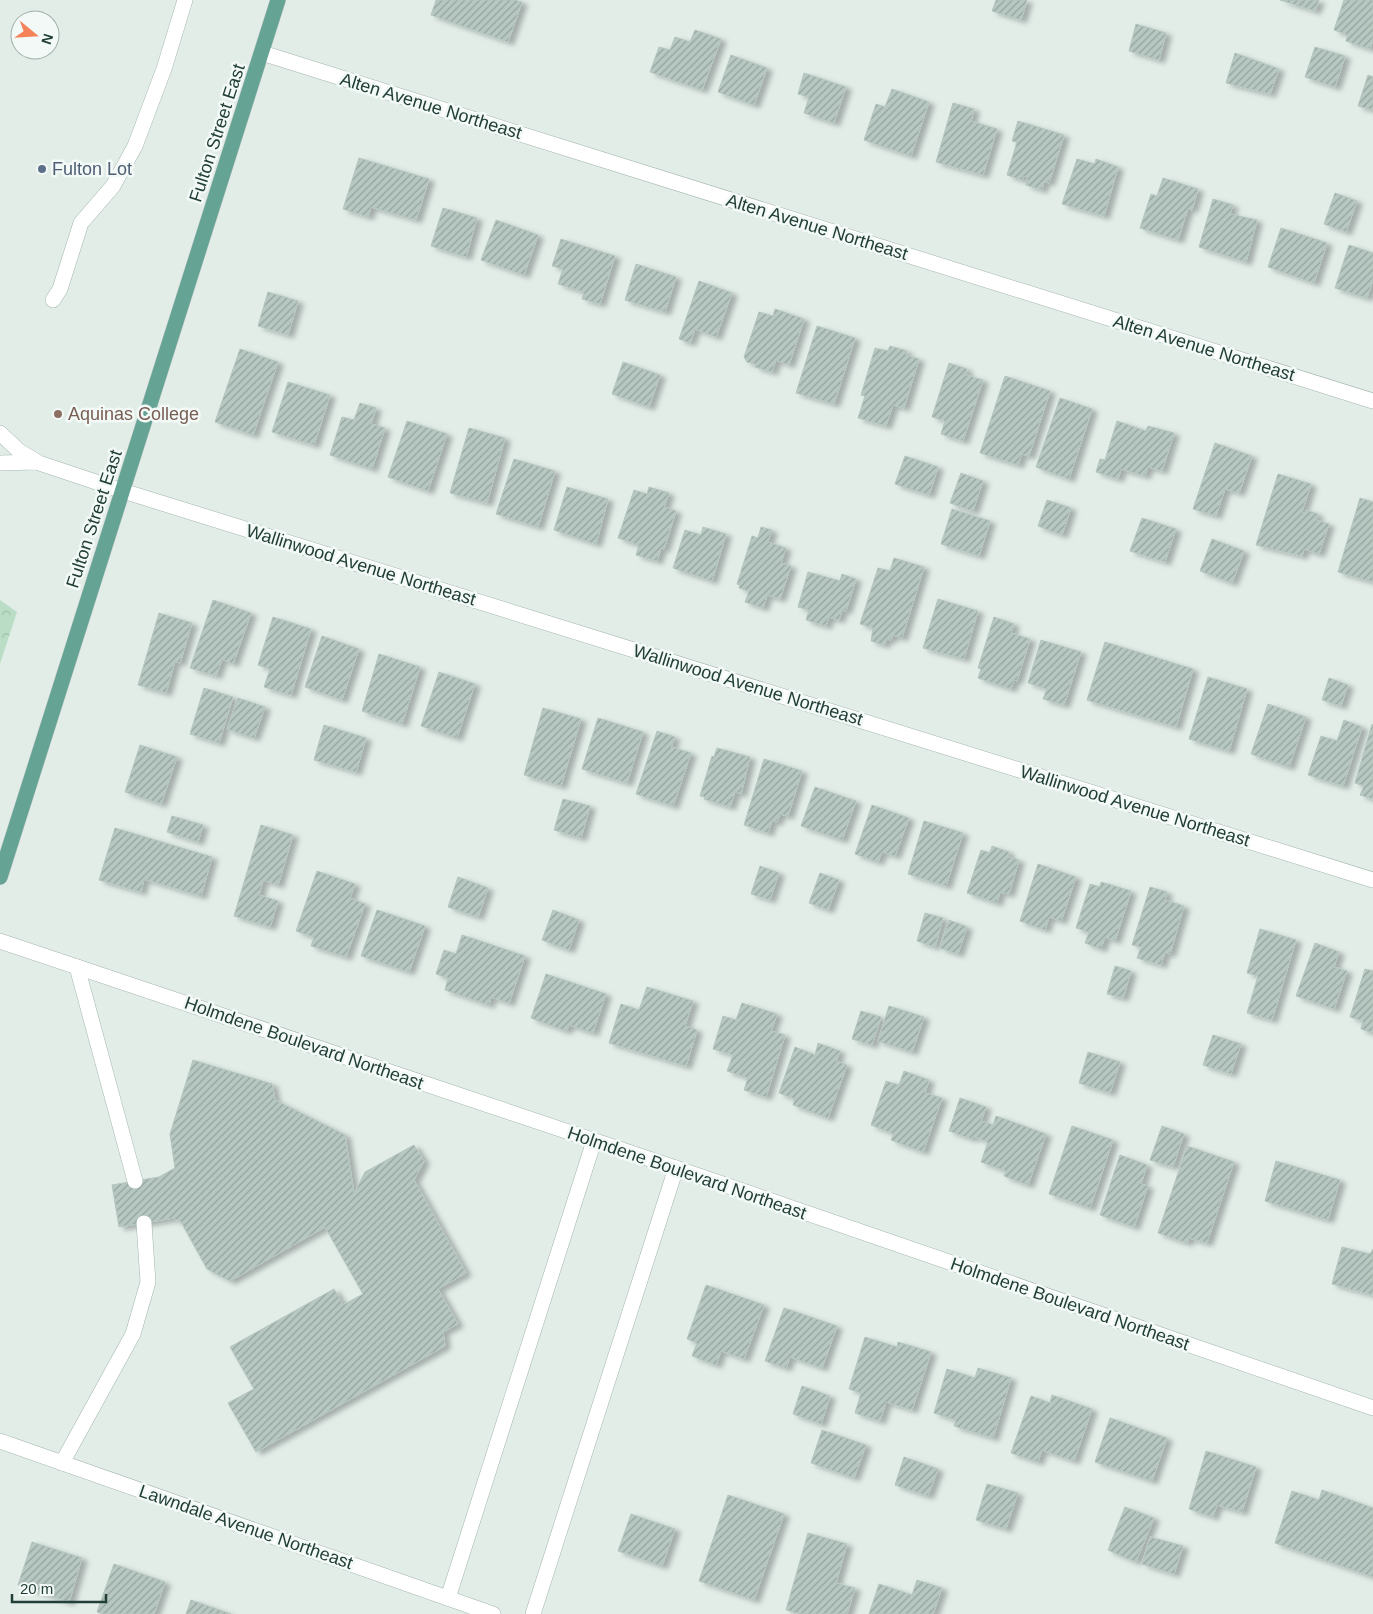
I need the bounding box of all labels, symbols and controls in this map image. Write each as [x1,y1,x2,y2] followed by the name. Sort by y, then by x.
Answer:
[10,10,60,60] north arrow
[38,32,57,46] text: N
[185,61,249,205] street label: Fulton Street East
[338,69,524,143] street label: Alten Avenue Northeast
[52,159,132,179] place label: Fulton Lot
[36,163,48,175] marker: Fulton Lot
[724,190,910,264] street label: Alten Avenue Northeast
[1111,311,1297,385] street label: Alten Avenue Northeast
[68,404,199,424] place label: Aquinas College
[52,408,64,420] marker: Aquinas College
[62,447,126,591] street label: Fulton Street East
[244,520,478,610] street label: Wallinwood Avenue Northeast
[631,640,865,730] street label: Wallinwood Avenue Northeast
[1018,761,1252,851] street label: Wallinwood Avenue Northeast
[182,993,426,1093] street label: Holmdene Boulevard Northeast
[565,1123,809,1223] street label: Holmdene Boulevard Northeast
[948,1254,1192,1354] street label: Holmdene Boulevard Northeast
[136,1481,356,1573] street label: Lawndale Avenue Northeast
[12,1572,106,1604] scale bar
[20,1580,53,1597] text: 20 m

